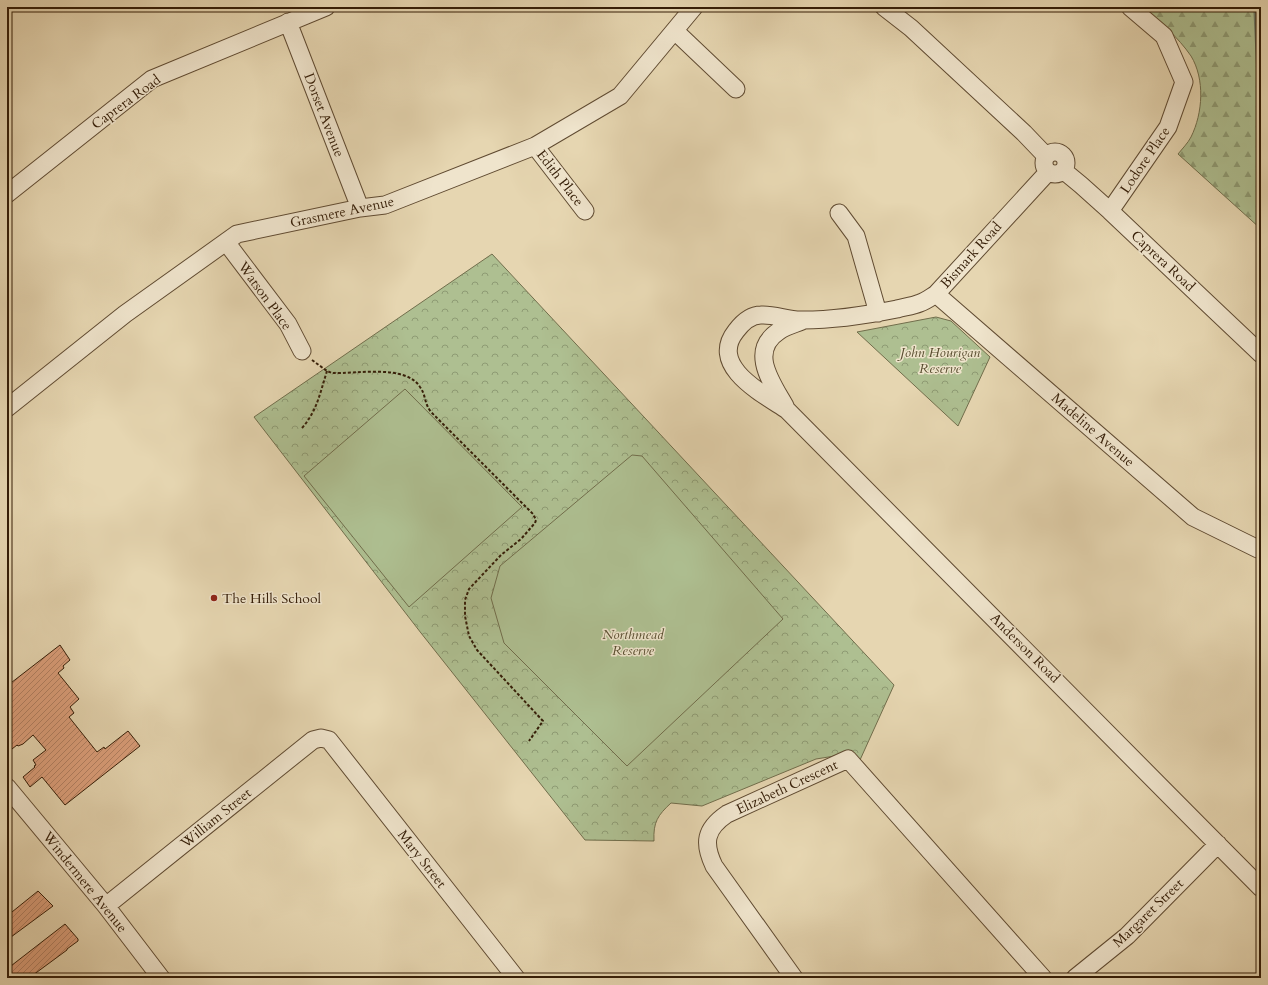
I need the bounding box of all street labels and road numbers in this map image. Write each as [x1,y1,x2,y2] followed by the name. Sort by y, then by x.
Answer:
[88,70,165,134] street label: Caprera Road
[299,70,349,160] street label: Dorset Avenue
[1116,123,1174,197] street label: Lodore Place
[532,146,588,210] street label: Edith Place
[288,192,396,232] street label: Grasmere Avenue
[936,217,1006,292] street label: Bismark Road
[1127,226,1200,296] street label: Caprera Road
[233,257,296,334] street label: Watson Place
[1048,389,1138,471] street label: Madeline Avenue
[986,609,1064,687] street label: Anderson Road
[733,755,841,819] street label: Elizabeth Crescent
[176,783,256,853] street label: William Street
[393,826,451,893] street label: Mary Street
[38,827,132,937] street label: Windermere Avenue
[1108,874,1188,952] street label: Margaret Street

